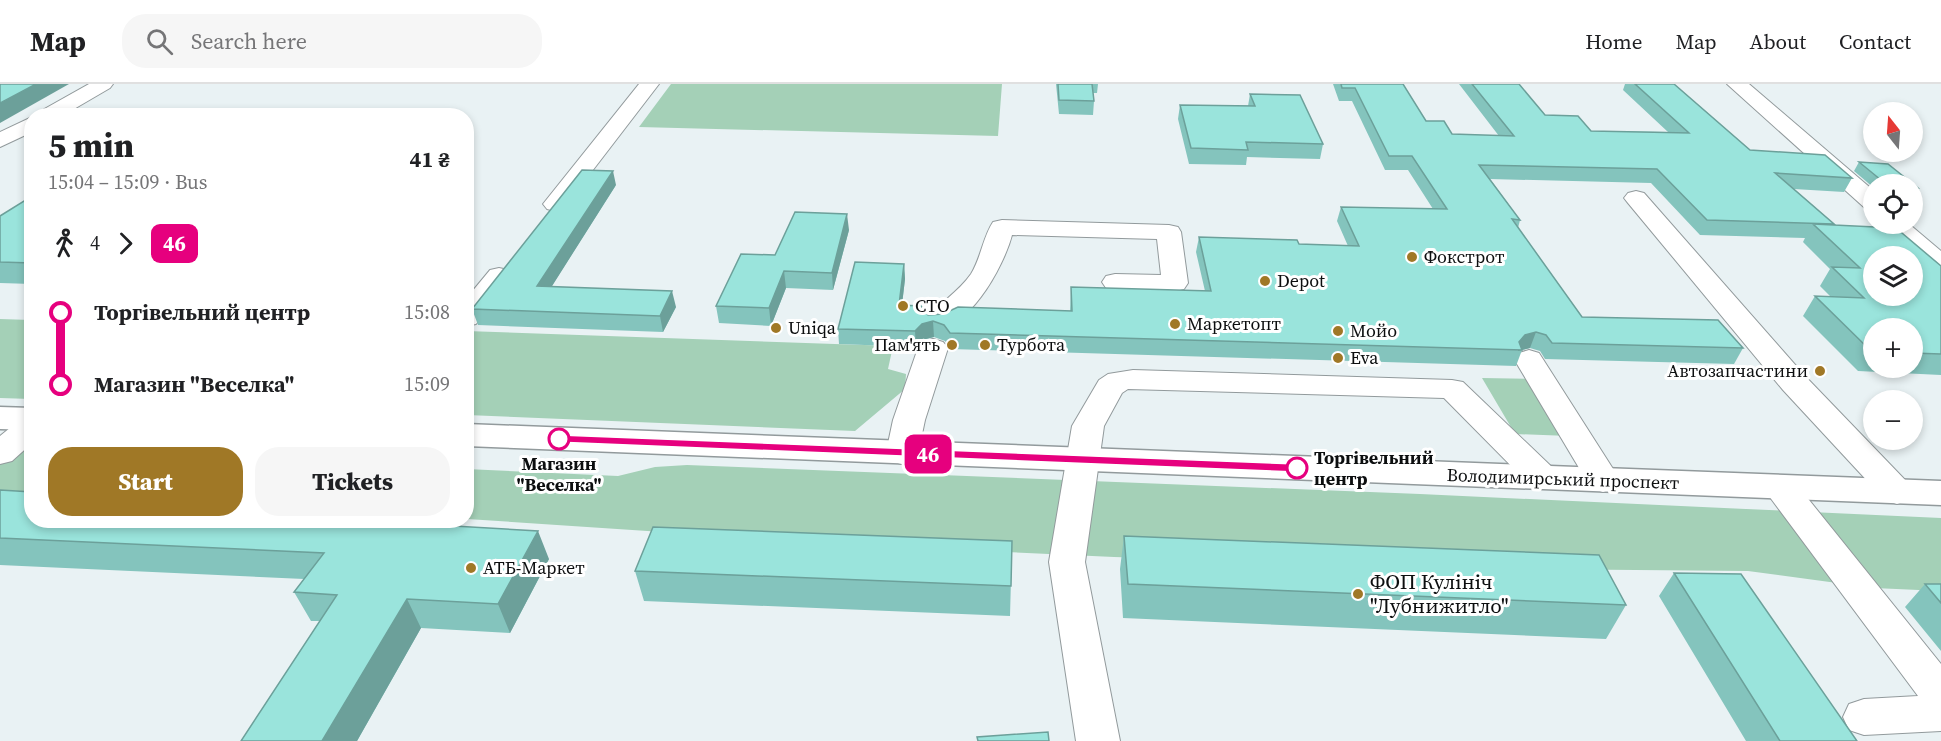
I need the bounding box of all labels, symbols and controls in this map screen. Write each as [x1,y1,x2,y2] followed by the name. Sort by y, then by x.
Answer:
[122,14,542,68] search box
[30,22,86,60] text: Map
[143,25,176,58] icon: search
[191,26,307,56] text: Search here
[1585,27,1643,56] text: Home
[1676,27,1717,56] text: Map
[1750,27,1806,56] text: About
[1839,27,1911,56] text: Contact
[1863,102,1923,162] north arrow
[1863,102,1923,450] map controls
[48,123,134,168] text: 5 min
[410,144,450,174] text: 41 ₴
[48,168,207,196] text: 15:04 – 15:09 · Bus
[1863,174,1923,234] button: locate
[48,227,81,260] icon: walk
[109,227,142,260] icon: forward
[90,229,100,257] text: 4
[163,229,186,258] text: 46
[1424,244,1505,269] place label: Фокстрот
[1863,246,1923,306] button: layers
[1405,250,1419,264] marker: Фокстрот
[1277,268,1325,293] place label: Depot
[1258,274,1272,288] marker: Depot
[915,293,950,318] place label: СТО
[94,297,310,327] text: Торгівельний центр
[404,298,450,326] text: 15:08
[896,299,910,313] marker: СТО
[1187,311,1281,336] place label: Маркетопт
[788,315,837,340] place label: Uniqa
[1168,317,1182,331] marker: Маркетопт
[1350,318,1397,343] place label: Мойо
[1863,318,1923,378] button: +
[769,321,783,335] marker: Uniqa
[1331,324,1345,338] marker: Мойо
[874,332,940,357] place label: Пам'ять
[997,332,1066,357] place label: Турбота
[945,338,959,352] marker: Пам'ять
[978,338,992,352] marker: Турбота
[1350,345,1379,370] place label: Eva
[1331,351,1345,365] marker: Eva
[1667,358,1808,383] place label: Автозапчастини
[1813,364,1827,378] marker: Автозапчастини
[94,369,294,399] text: Магазин "Веселка"
[404,370,450,398] text: 15:09
[1863,390,1923,450] button: −
[548,428,570,450] marker: Магазин "Веселка"
[901,434,955,473] line badge: 46
[917,440,939,469] text: 46
[1314,445,1434,491] place label: Торгівельний центр
[48,447,243,516] button: Start
[255,447,450,516] button: Tickets
[516,451,602,497] place label: Магазин "Веселка"
[1286,457,1308,479] marker: Торгівельний центр
[1446,462,1680,495] street label: Володимирський проспект
[483,555,585,580] place label: АТБ-Маркет
[464,561,478,575] marker: АТБ-Маркет
[1370,567,1508,620] place label: ФОП Кулініч "Лубнижитло"
[1351,587,1365,601] marker: ФОП Кулініч "Лубнижитло"

